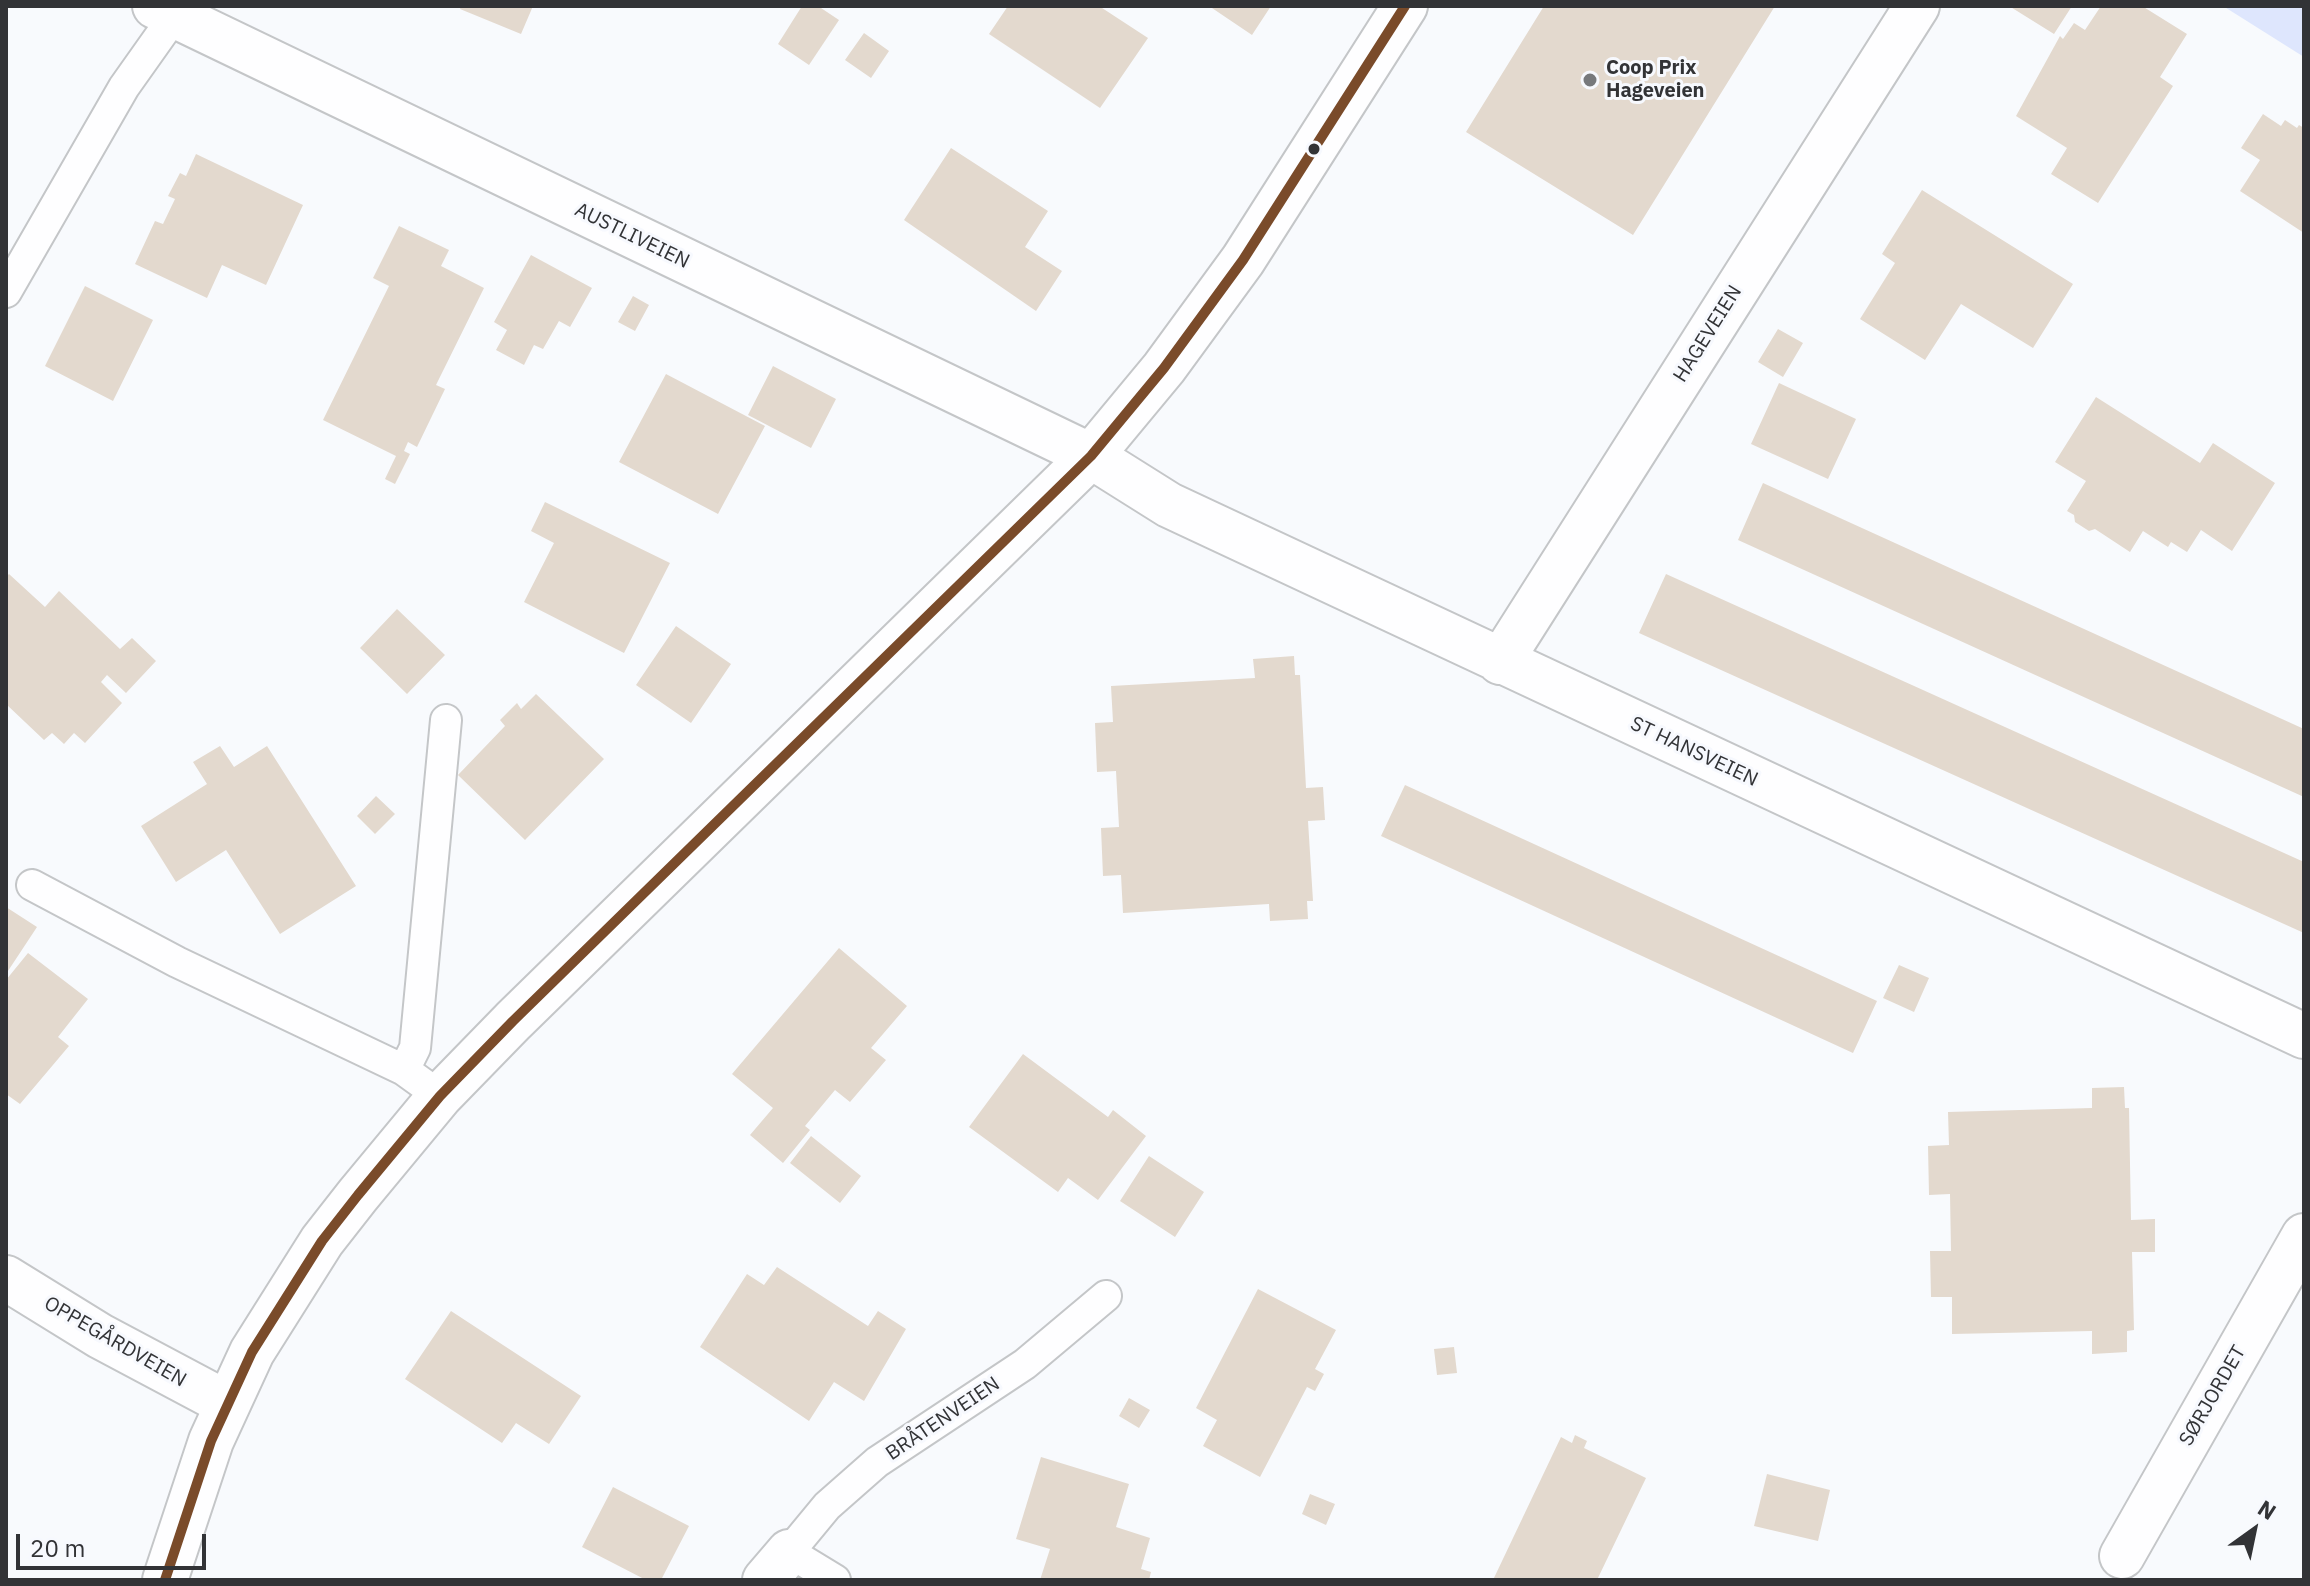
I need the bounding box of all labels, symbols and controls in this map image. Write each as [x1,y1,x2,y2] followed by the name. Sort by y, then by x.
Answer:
[1606,56,1705,103] place label: Coop Prix Hageveien
[1581,71,1599,89] marker: Coop Prix Hageveien
[1306,141,1322,157] unlabelled marker
[571,198,693,274] street label: AUSTLIVEIEN
[1669,281,1747,387] street label: HAGEVEIEN
[1626,712,1762,792] street label: ST HANSVEIEN
[40,1292,190,1392] street label: OPPEGÅRDVEIEN
[2175,1342,2251,1450] street label: SØRJORDET
[881,1372,1005,1466] street label: BRÅTENVEIEN
[2214,1490,2294,1570] north arrow
[2253,1493,2282,1526] text: N
[20,1518,210,1568] scale bar
[30,1532,85,1564] text: 20 m

